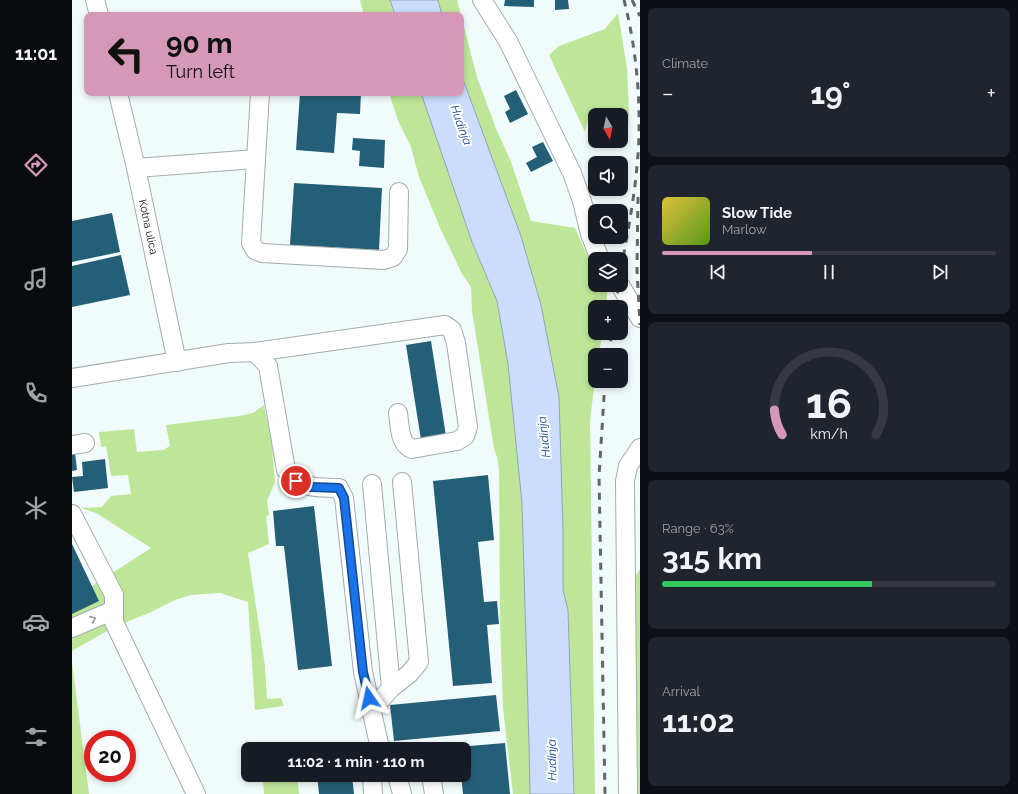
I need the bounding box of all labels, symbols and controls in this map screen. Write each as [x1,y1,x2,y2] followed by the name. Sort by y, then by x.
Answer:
[166,27,232,60] text: 90 m
[100,28,152,80] icon: left
[15,43,57,64] text: 11:01
[662,56,708,71] text: Climate
[166,61,235,82] text: Turn left
[810,76,850,111] text: 19°
[662,80,674,106] text: −
[987,80,996,106] text: +
[447,103,475,147] water label: Hudinja
[588,108,628,148] north arrow
[588,108,628,388] map controls
[22,151,50,179] icon: directions
[588,156,628,196] button: sound
[136,198,160,256] street label: Kotna ulica
[588,204,628,244] button: search
[722,204,792,222] text: Slow Tide
[722,222,767,237] text: Marlow
[588,252,628,292] button: layers
[707,261,729,283] icon: previous
[818,261,840,283] icon: pause
[929,261,951,283] icon: next
[22,265,50,293] icon: music
[588,300,628,340] button: +
[588,348,628,388] button: −
[22,379,50,407] icon: phone
[806,379,852,428] text: 16
[535,416,553,458] water label: Hudinja
[810,426,848,442] text: km/h
[279,464,313,498] pin
[285,470,307,492] icon: arrive
[22,494,50,522] icon: climate
[662,521,734,536] text: Range · 63%
[662,541,762,576] text: 315 km
[22,608,50,636] icon: car
[88,616,96,624] one-way arrow
[348,677,390,719] position arrow
[662,684,700,699] text: Arrival
[662,704,734,739] text: 11:02
[22,723,50,751] icon: filters
[84,730,136,782] speed limit sign: 20
[545,739,559,781] water label: Hudinja
[288,753,424,771] text: 11:02 · 1 min · 110 m

